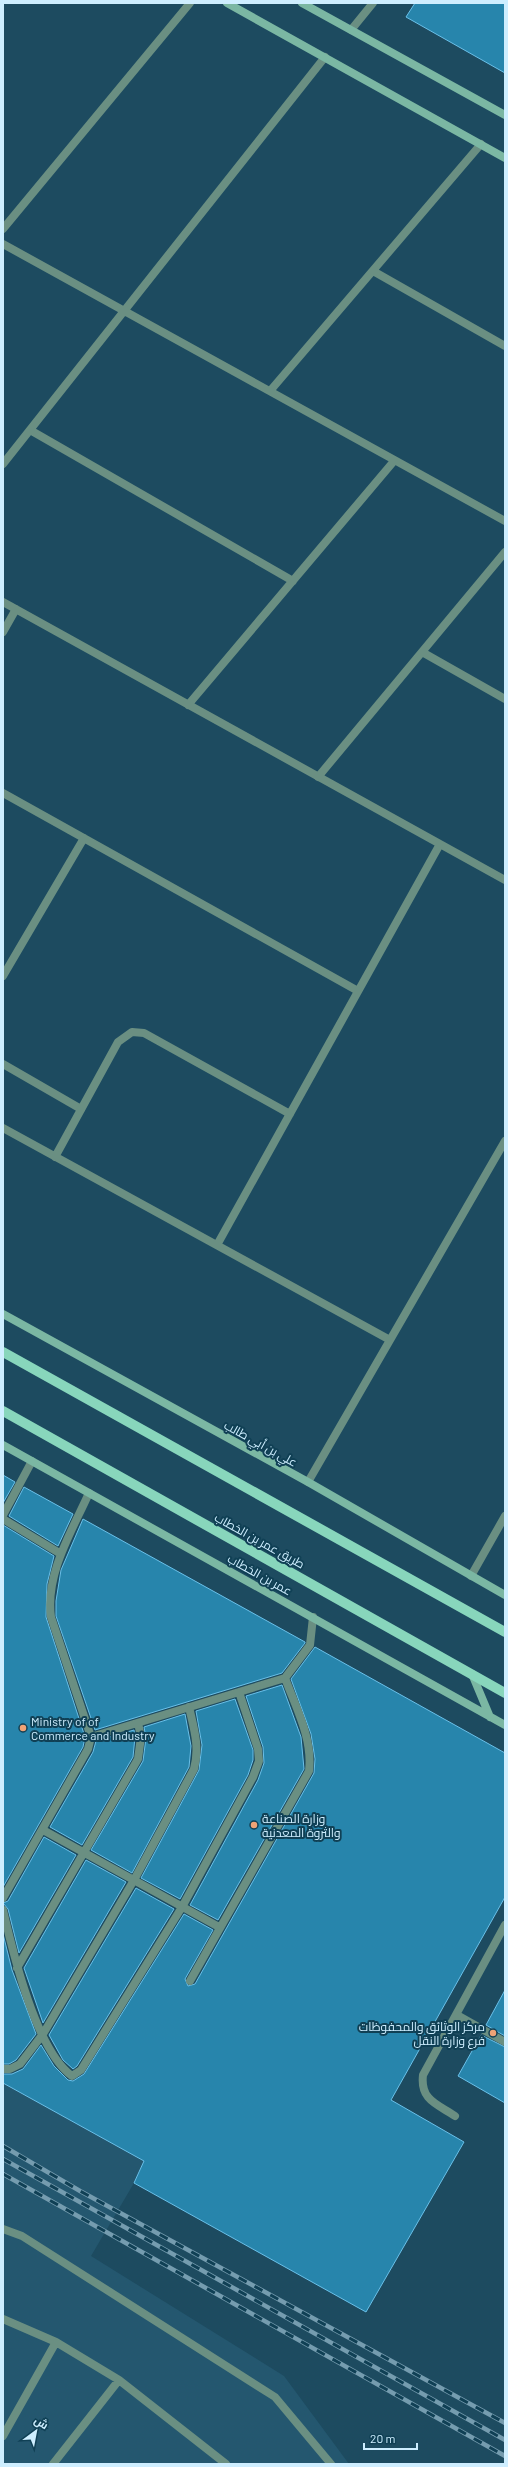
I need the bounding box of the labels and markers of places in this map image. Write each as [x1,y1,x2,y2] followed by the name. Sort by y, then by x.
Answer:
[31,1714,155,1742] place label: Ministry of of Commerce and Industry
[18,1723,28,1733] marker: Ministry of of Commerce and Industry
[262,1811,341,1840] place label: وزارة الصناعة والثروة المعدنية
[249,1820,259,1830] marker: وزارة الصناعة والثروة المعدنية
[359,2019,485,2049] place label: مركز الوثائق والمحفوظات فرع وزارة النقل
[488,2028,498,2038] marker: مركز الوثائق والمحفوظات فرع وزارة النقل

